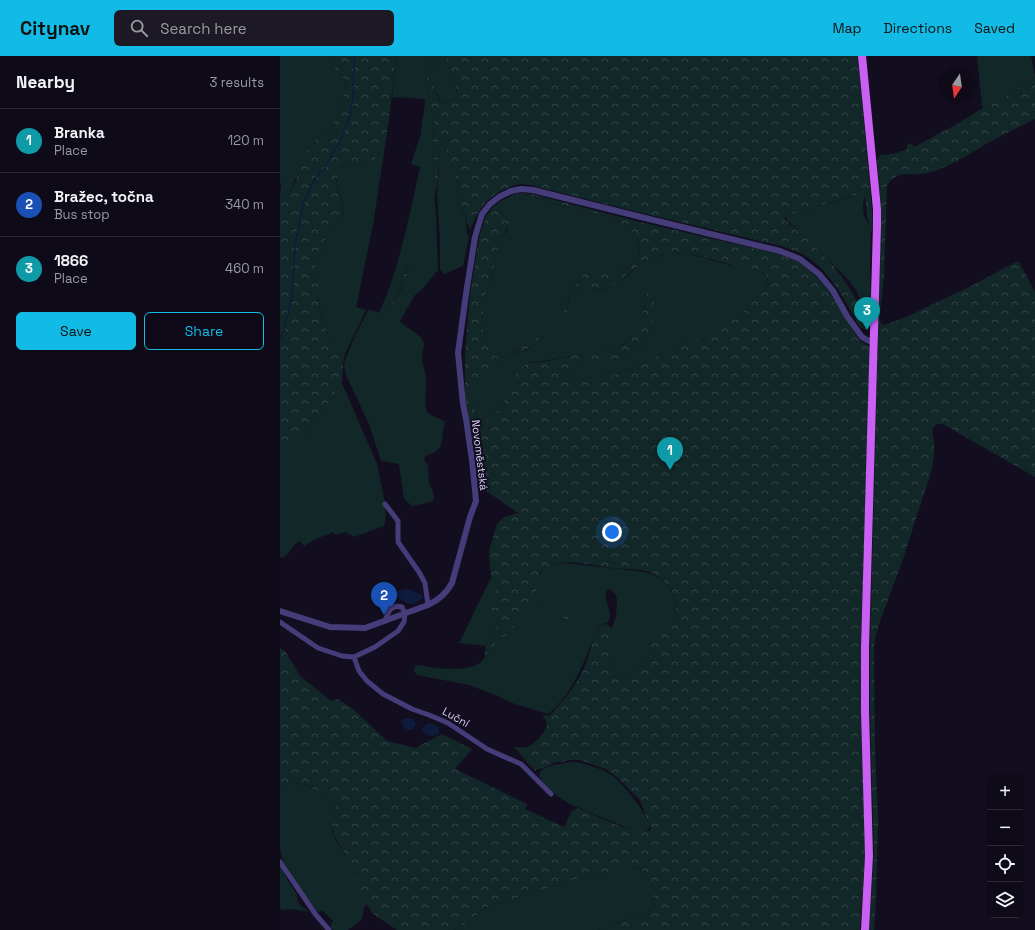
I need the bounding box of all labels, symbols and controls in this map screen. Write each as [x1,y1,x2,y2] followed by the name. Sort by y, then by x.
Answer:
[114,10,394,46] search box
[20,16,90,41] text: Citynav
[128,17,150,39] icon: search
[160,19,247,38] text: Search here
[832,19,862,37] text: Map
[884,19,952,37] text: Directions
[974,19,1015,37] text: Saved
[939,68,975,104] north arrow
[16,71,75,93] text: Nearby
[210,74,264,91] text: 3 results
[54,123,105,142] text: Branka
[26,132,32,149] text: 1
[228,132,264,149] text: 120 m
[54,142,88,159] text: Place
[54,187,154,206] text: Bražec, točna
[25,196,33,213] text: 2
[225,196,264,213] text: 340 m
[54,206,110,223] text: Bus stop
[54,251,88,270] text: 1866
[25,260,33,277] text: 3
[225,260,264,277] text: 460 m
[54,270,88,287] text: Place
[854,297,880,330] pin: 3
[16,312,136,350] button: Save
[144,312,264,350] button: Share
[469,419,491,492] street label: Novoměstská
[657,437,683,470] pin: 1
[602,522,622,542] your location
[371,582,397,615] pin: 2
[440,704,472,730] street label: Luční
[987,774,1023,918] map controls
[987,774,1023,810] button: +
[987,810,1023,846] button: −
[987,846,1023,882] button: locate
[987,882,1023,918] button: layers

